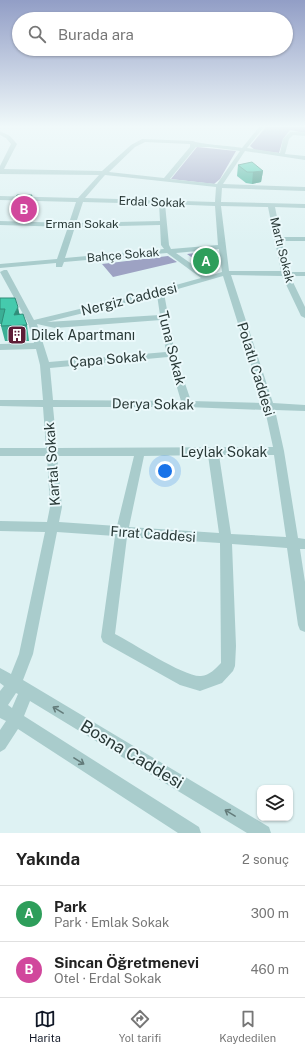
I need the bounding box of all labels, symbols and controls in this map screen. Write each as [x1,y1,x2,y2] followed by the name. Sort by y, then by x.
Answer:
[12,12,293,56] search box
[26,23,48,45] icon: search
[58,26,134,43] text: Burada ara
[11,194,37,224] pin: B
[118,194,186,210] street label: Erdal Sokak
[267,216,297,284] street label: Martı Sokak
[45,217,119,231] street label: Erman Sokak
[86,245,160,265] street label: Bahçe Sokak
[193,246,219,276] pin: A
[79,279,179,319] street label: Nergiz Caddesi
[155,309,189,387] street label: Tuna Sokak
[234,320,278,418] street label: Polatlı Caddesi
[6,324,28,346] building icon: Dilek Apartmanı
[31,327,135,343] place label: Dilek Apartmanı
[69,348,147,370] street label: Çapa Sokak
[112,395,194,413] street label: Derya Sokak
[41,422,63,506] street label: Kartal Sokak
[181,444,268,460] street label: Leylak Sokak
[155,461,175,481] your location
[110,523,196,545] street label: Fırat Caddesi
[52,706,64,714] one-way arrow
[77,715,187,793] street label: Bosna Caddesi
[73,757,84,765] one-way arrow
[257,785,293,821] map controls
[257,785,293,821] button: layers
[225,809,236,817] one-way arrow
[16,849,80,869] text: Yakında
[242,852,289,867] text: 2 sonuç
[54,898,87,915] text: Park
[24,906,34,921] text: A
[251,906,289,921] text: 300 m
[54,915,169,930] text: Park · Emlak Sokak
[54,954,199,971] text: Sincan Öğretmenevi
[25,962,33,977] text: B
[250,962,289,977] text: 460 m
[54,971,161,986] text: Otel · Erdal Sokak
[29,1008,61,1044] tab: Harita
[119,1008,161,1044] tab: Yol tarifi
[219,1008,276,1044] tab: Kaydedilen

